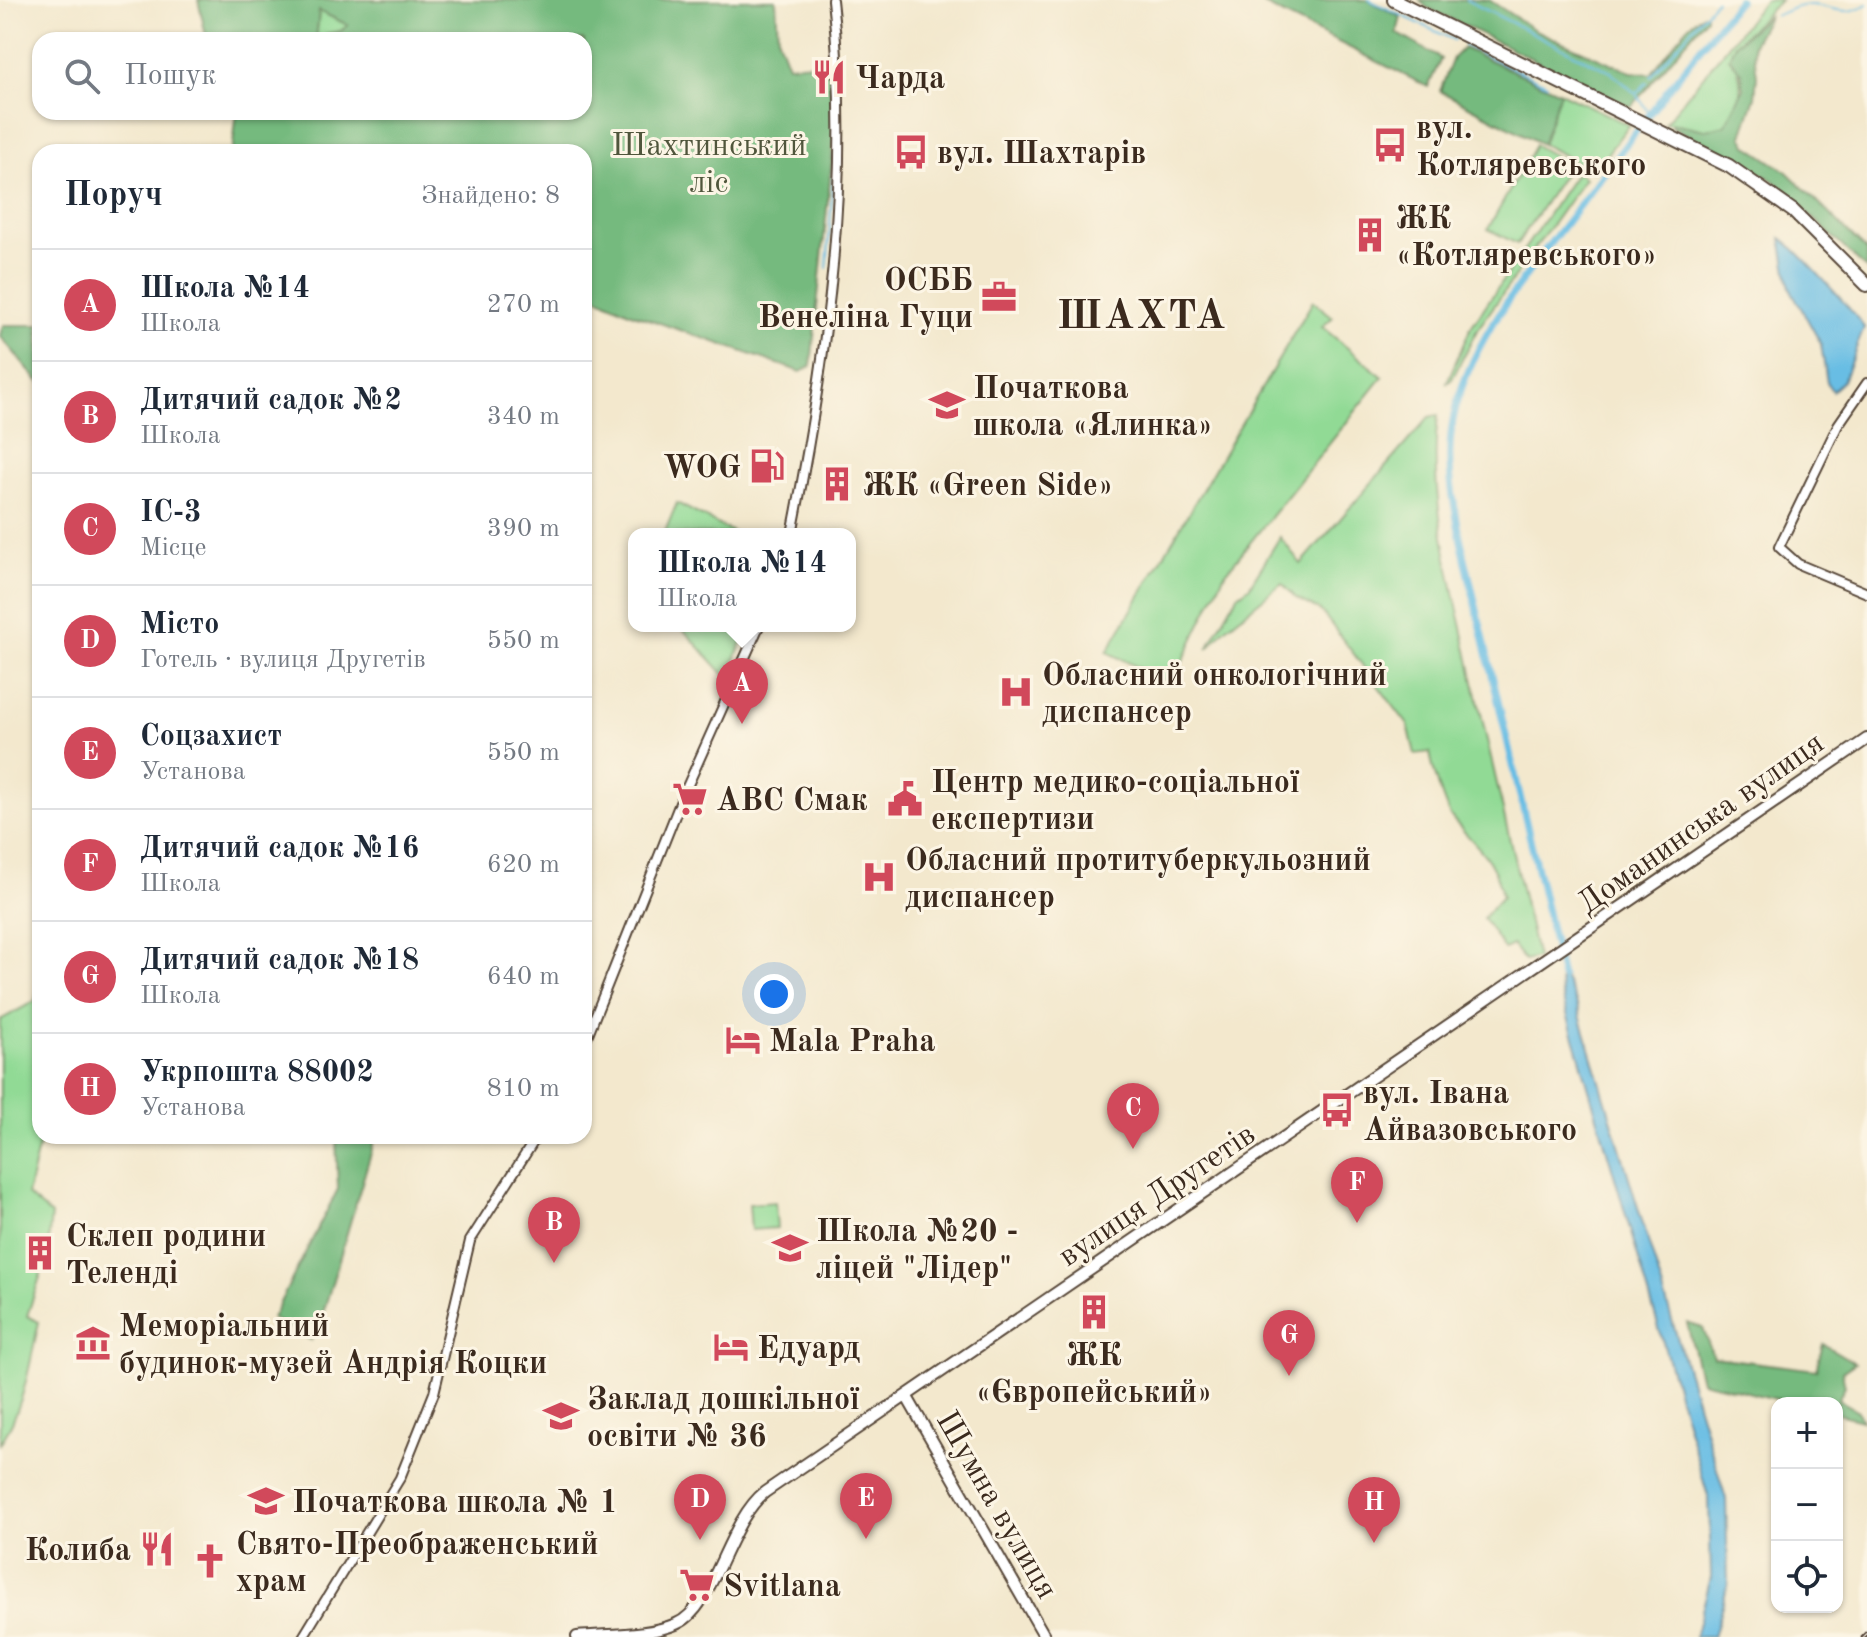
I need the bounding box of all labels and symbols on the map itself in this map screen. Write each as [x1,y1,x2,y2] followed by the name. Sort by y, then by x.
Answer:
[810,58,848,96] restaurant icon: Чарда
[855,64,945,96] place label: Чарда
[1416,114,1646,183] place label: вул. Котляревського
[1371,126,1409,164] bus stop icon: вул. Котляревського
[611,131,807,200] park label: Шахтинський ліс
[892,133,930,171] bus stop icon: вул. Шахтарів
[937,139,1146,171] place label: вул. Шахтарів
[1396,204,1657,273] place label: ЖК «Котляревського»
[1351,216,1389,254] building icon: ЖК «Котляревського»
[758,266,973,335] place label: ОСББ Венеліна Гуци
[980,278,1018,316] office icon: ОСББ Венеліна Гуци
[1057,298,1227,338] district label: ШАХТА
[973,374,1213,443] place label: Початкова школа «Ялинка»
[928,386,966,424] school or university icon: Початкова школа «Ялинка»
[748,447,786,485] fuel station icon: WOG
[663,453,741,485] place label: WOG
[818,465,856,503] building icon: ЖК «Green Side»
[863,471,1113,503] place label: ЖК «Green Side»
[716,658,768,724] pin: A
[1042,661,1387,730] place label: Обласний онкологічний диспансер
[997,673,1035,711] hospital icon: Обласний онкологічний диспансер
[1573,728,1831,921] street label: Доманинська вулиця
[931,768,1300,837] place label: Центр медико-соціальної експертизи
[671,780,709,818] supermarket icon: ABC Смак
[886,780,924,818] public building icon: Центр медико-соціальної експертизи
[716,786,868,818] place label: ABC Смак
[905,846,1371,915] place label: Обласний протитуберкульозний диспансер
[860,858,898,896] hospital icon: Обласний протитуберкульозний диспансер
[754,974,794,1014] your location
[724,1021,762,1059] hotel icon: Mala Praha
[769,1027,936,1059] place label: Mala Praha
[1363,1079,1577,1148] place label: вул. Івана Айвазовського
[1107,1083,1159,1149] pin: C
[1318,1091,1356,1129] bus stop icon: вул. Івана Айвазовського
[1054,1119,1262,1274] street label: вулиця Другетів
[1331,1157,1383,1223] pin: F
[528,1197,580,1263] pin: B
[816,1217,1018,1286] place label: Школа №20 - ліцей "Лідер"
[66,1222,266,1291] place label: Склеп родини Теленді
[771,1229,809,1267] school or university icon: Школа №20 - ліцей "Лідер"
[21,1234,59,1272] building icon: Склеп родини Теленді
[1075,1293,1113,1331] building icon: ЖК «Європейський»
[1263,1310,1315,1376] pin: G
[119,1312,547,1381] place label: Меморіальний будинок-музей Андрія Коцки
[74,1324,112,1362] museum icon: Меморіальний будинок-музей Андрія Коцки
[712,1328,750,1366] hotel icon: Едуард
[757,1334,860,1366] place label: Едуард
[976,1341,1212,1410] place label: ЖК «Європейський»
[587,1385,860,1454] place label: Заклад дошкільної освіти № 36
[542,1397,580,1435] school or university icon: Заклад дошкільної освіти № 36
[929,1406,1062,1605] street label: Шумна вулиця
[840,1473,892,1539] pin: E
[674,1474,726,1540] pin: D
[1348,1477,1400,1543] pin: H
[247,1482,285,1520] school or university icon: Початкова школа № 1
[292,1488,618,1520] place label: Початкова школа № 1
[138,1530,176,1568] restaurant icon: Колиба
[236,1530,598,1599] place label: Свято-Преображенський храм
[25,1536,131,1568] place label: Колиба
[191,1542,229,1580] church icon: Свято-Преображенський храм
[678,1566,716,1604] supermarket icon: Svitlana
[723,1572,841,1604] place label: Svitlana

